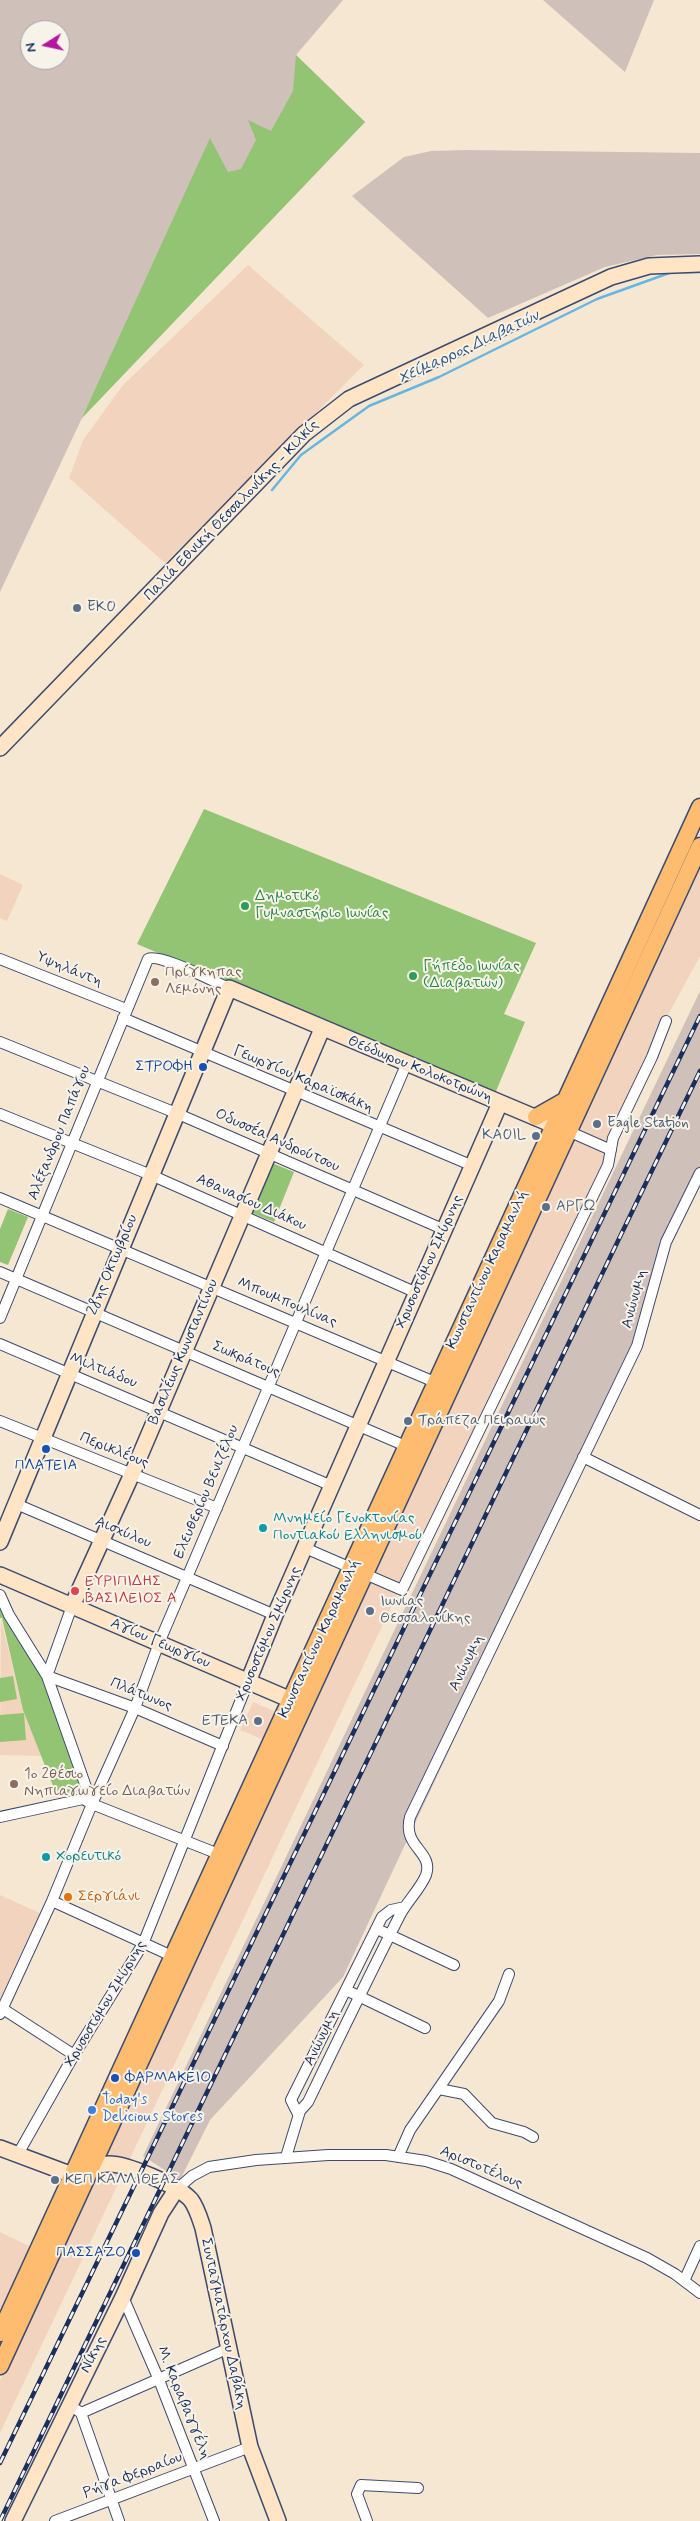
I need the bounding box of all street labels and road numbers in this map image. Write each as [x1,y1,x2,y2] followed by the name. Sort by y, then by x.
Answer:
[141,417,323,605] street label: Παλιά Εθνική Θεσσαλονίκης - Κιλκίς
[33,949,105,991] street label: Υψηλάντη
[345,1033,495,1107] street label: Θεόδωρου Κολοκοτρώνη
[230,1042,376,1118] street label: Γεωργίου Καραϊσκάκη
[25,1063,95,1203] street label: Αλέξανδρου Παπάγου
[212,1105,342,1177] street label: Οδυσσέα Ανδρούτσου
[193,1171,309,1235] street label: Αθανασίου Διάκου
[443,1188,533,1352] street label: Κωνσταντίνου Καραμανλή
[392,1192,468,1332] street label: Χρυσοστόμου Σμύρνης
[84,1212,142,1318] street label: 28ης Οκτωβρίου
[619,1268,651,1330] street label: Ανώνυμη
[235,1274,339,1332] street label: Μπουμπουλίνας
[145,1277,223,1427] street label: Βασιλέως Κωνσταντίνου
[209,1338,283,1382] street label: Σωκράτους
[66,1349,140,1393] street label: Μιλτιάδου
[171,1422,243,1562] street label: Ελευθερίου Βενιζέλου
[77,1429,151,1473] street label: Περικλέους
[92,1513,154,1553] street label: Αισχύλου
[275,1557,365,1721] street label: Κωνσταντίνου Καραμανλή
[233,1564,305,1704] street label: Χρυσοστόμου Σμύρνης
[107,1615,213,1673] street label: Αγίου Γεωργίου
[446,1632,488,1694] street label: Ανώνυμη
[107,1674,175,1716] street label: Πλάτωνος
[61,1938,151,2070] street label: Χρυσοστόμου Σμύρνης
[301,2007,343,2069] street label: Ανώνυμη
[437,2143,525,2193] street label: Αριστοτέλους
[196,2237,250,2411] street label: Συνταγματάρχου Δαβάκη
[77,2334,111,2376] street label: Νίκης
[152,2344,214,2462] street label: Μ. Καραβαγγέλη
[81,2449,185,2503] street label: Ρήγα Φερραίου

